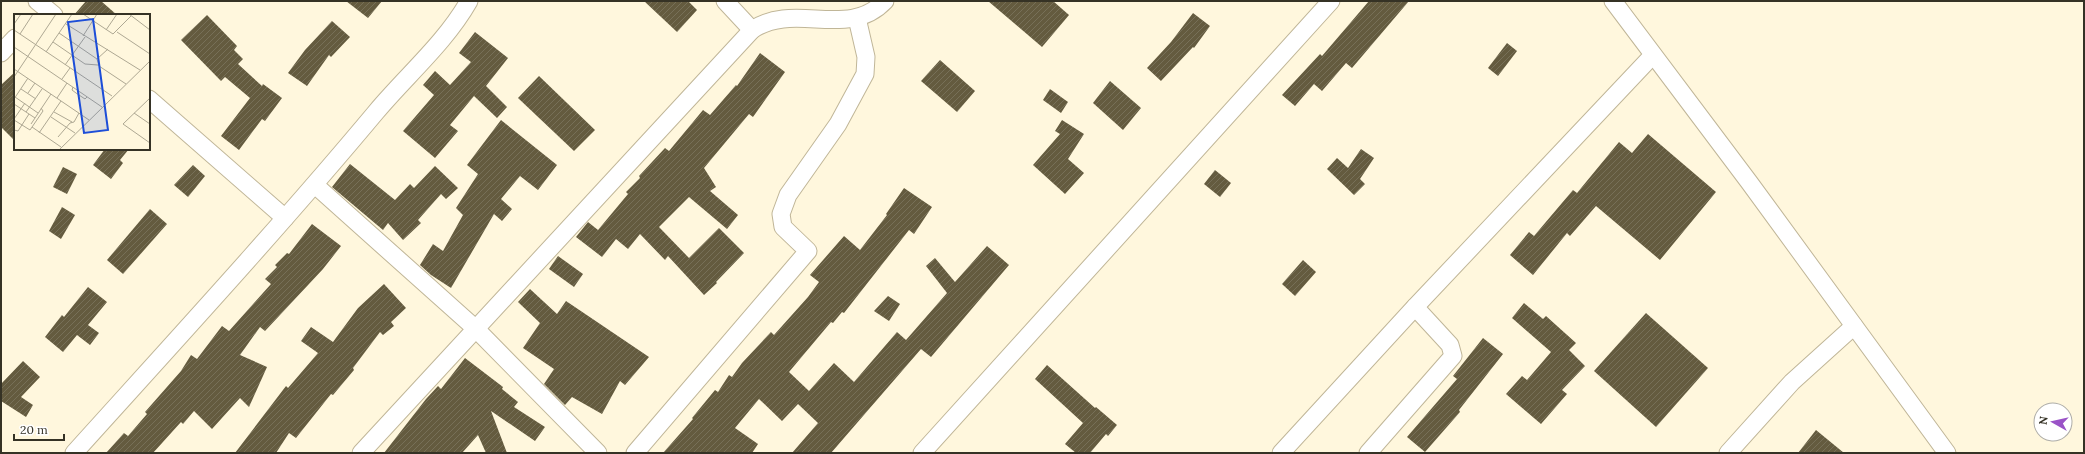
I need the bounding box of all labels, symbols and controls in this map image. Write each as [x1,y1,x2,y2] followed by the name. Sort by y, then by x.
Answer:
[14,14,150,150] inset map
[2033,402,2073,442] north arrow
[2036,415,2051,426] text: N
[14,416,64,442] scale bar
[20,422,48,437] text: 20 m

